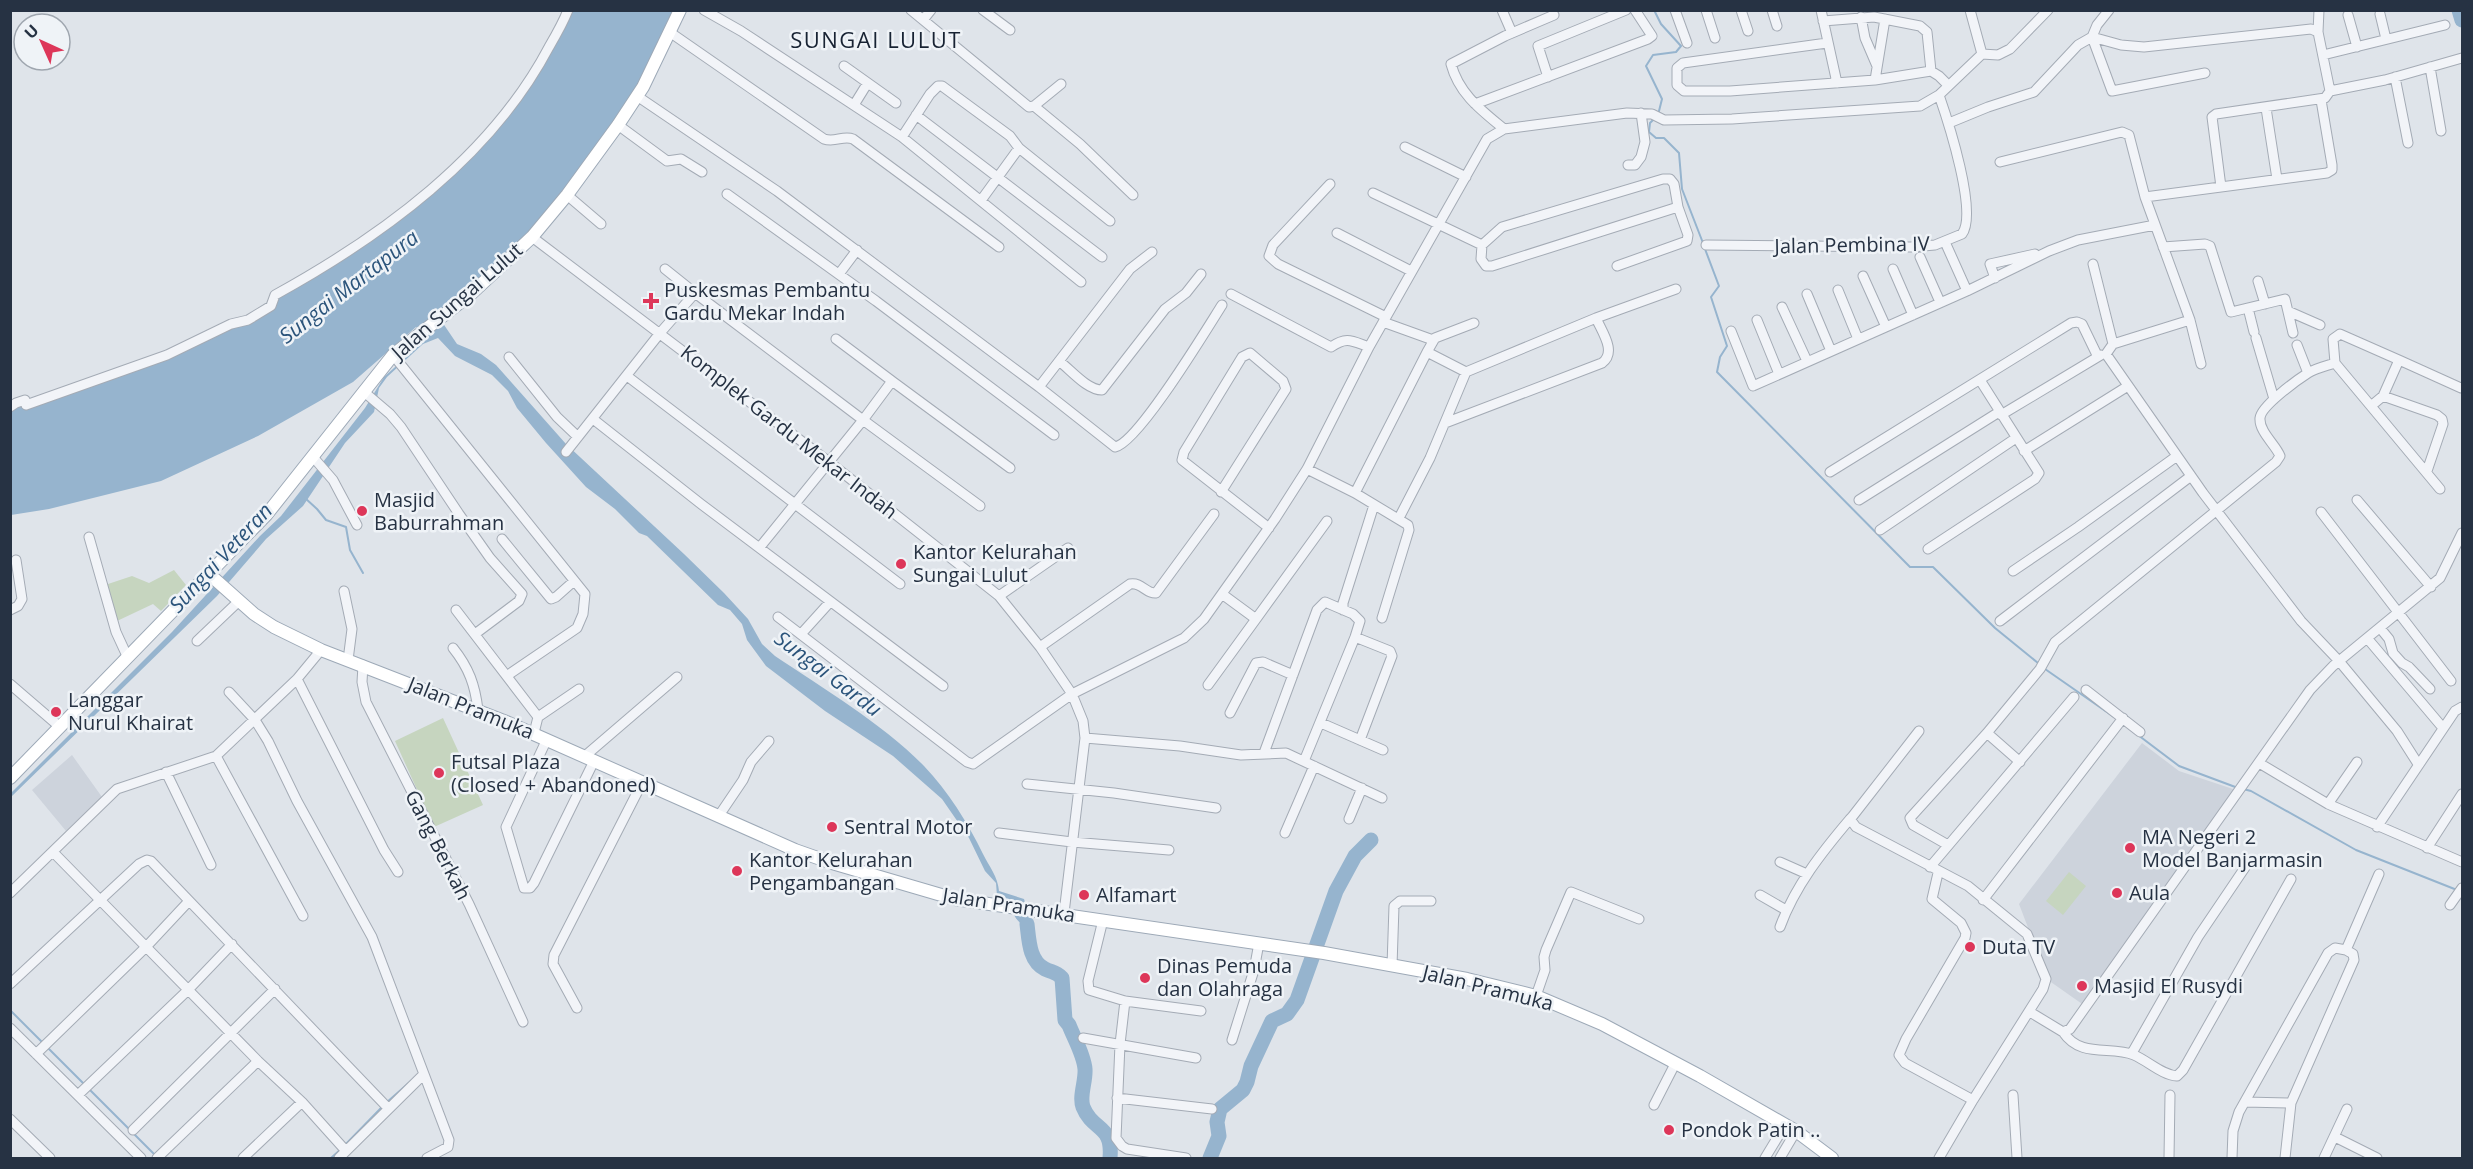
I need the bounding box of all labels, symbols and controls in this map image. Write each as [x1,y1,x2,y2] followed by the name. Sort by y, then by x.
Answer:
[12,12,72,72] north arrow
[19,19,43,43] text: U
[790,24,962,54] district label: SUNGAI LULUT
[273,223,424,349] water label: Sungai Martapura
[1772,230,1930,259] street label: Jalan Pembina IV
[384,236,528,366] street label: Jalan Sungai Lulut
[664,276,870,326] place label: Puskesmas Pembantu Gardu Mekar Indah
[642,292,660,310] marker: Puskesmas Pembantu Gardu Mekar Indah
[675,338,903,525] street label: Komplek Gardu Mekar Indah
[374,486,504,536] place label: Masjid Baburrahman
[162,497,278,618] water label: Sungai Veteran
[355,504,369,518] marker: Masjid Baburrahman
[913,538,1077,588] place label: Kantor Kelurahan Sungai Lulut
[894,557,908,571] marker: Kantor Kelurahan Sungai Lulut
[769,624,888,723] water label: Sungai Gardu
[402,669,538,745] street label: Jalan Pramuka
[68,686,193,736] place label: Langgar Nurul Khairat
[49,705,63,719] marker: Langgar Nurul Khairat
[451,748,656,798] place label: Futsal Plaza (Closed + Abandoned)
[432,766,446,780] marker: Futsal Plaza (Closed + Abandoned)
[399,785,478,904] street label: Gang Berkah
[844,813,972,840] place label: Sentral Motor
[825,820,839,834] marker: Sentral Motor
[2142,823,2323,873] place label: MA Negeri 2 Model Banjarmasin
[2123,841,2137,855] marker: MA Negeri 2 Model Banjarmasin
[749,846,913,896] place label: Kantor Kelurahan Pengambangan
[730,864,744,878] marker: Kantor Kelurahan Pengambangan
[2129,879,2170,906] place label: Aula
[939,880,1077,928] street label: Jalan Pramuka
[1096,881,1176,908] place label: Alfamart
[2110,886,2124,900] marker: Aula
[1077,888,1091,902] marker: Alfamart
[1982,933,2055,960] place label: Duta TV
[1963,940,1977,954] marker: Duta TV
[1157,952,1292,1002] place label: Dinas Pemuda dan Olahraga
[1418,958,1556,1017] street label: Jalan Pramuka
[1138,971,1152,985] marker: Dinas Pemuda dan Olahraga
[2094,972,2243,999] place label: Masjid El Rusydi
[2075,979,2089,993] marker: Masjid El Rusydi
[1681,1116,1821,1143] place label: Pondok Patin ..
[1662,1123,1676,1137] marker: Pondok Patin ..

